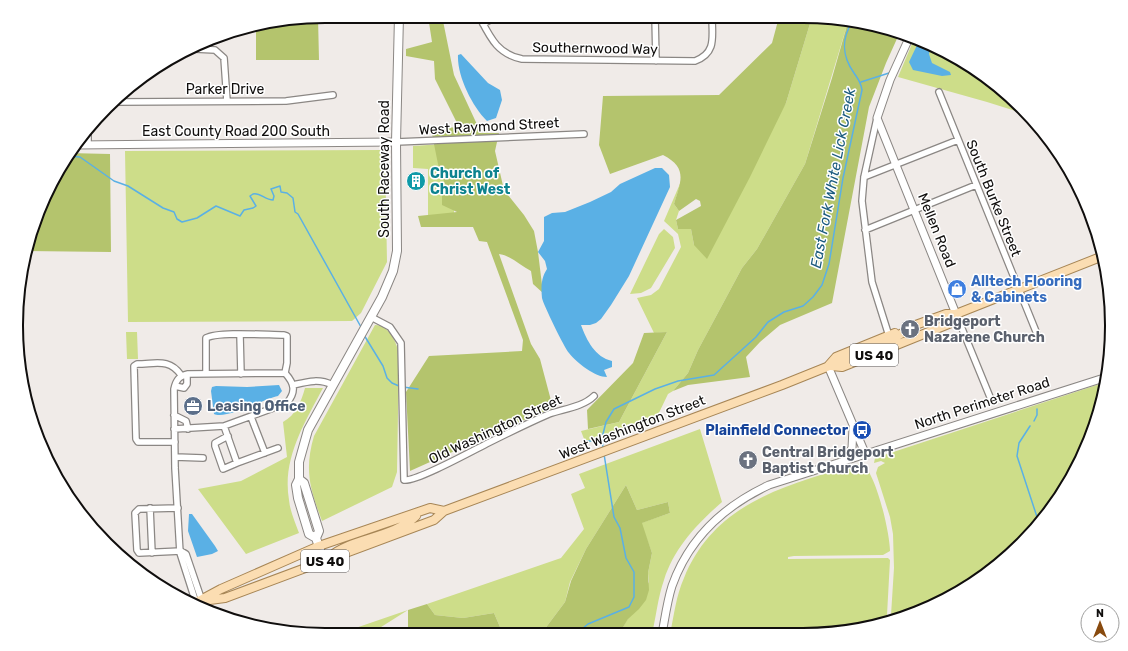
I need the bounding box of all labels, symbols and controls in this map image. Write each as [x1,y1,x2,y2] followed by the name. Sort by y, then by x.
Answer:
[532,39,658,58] street label: Southernwood Way
[186,81,265,98] street label: Parker Drive
[807,86,859,270] water label: East Fork White Lick Creek
[376,100,393,238] street label: South Raceway Road
[418,114,560,139] street label: West Raymond Street
[142,123,330,140] street label: East County Road 200 South
[962,137,1025,259] street label: South Burke Street
[430,165,511,198] place label: Church of Christ West
[405,170,427,192] building icon: Church of Christ West
[914,191,959,270] street label: Mellen Road
[971,273,1082,306] place label: Alltech Flooring & Cabinets
[946,278,968,300] shop icon: Alltech Flooring & Cabinets
[924,313,1045,346] place label: Bridgeport Nazarene Church
[899,318,921,340] church icon: Bridgeport Nazarene Church
[850,344,898,366] road number: US 40
[912,374,1052,433] street label: North Perimeter Road
[426,391,565,468] street label: Old Washington Street
[557,392,708,463] street label: West Washington Street
[182,395,204,417] office icon: Leasing Office
[207,398,306,415] place label: Leasing Office
[851,419,873,441] bus stop icon: Plainfield Connector
[705,422,849,439] place label: Plainfield Connector
[762,444,894,477] place label: Central Bridgeport Baptist Church
[737,449,759,471] church icon: Central Bridgeport Baptist Church
[301,550,349,572] road number: US 40
[1080,603,1120,643] north arrow
[1096,607,1104,620] text: N

